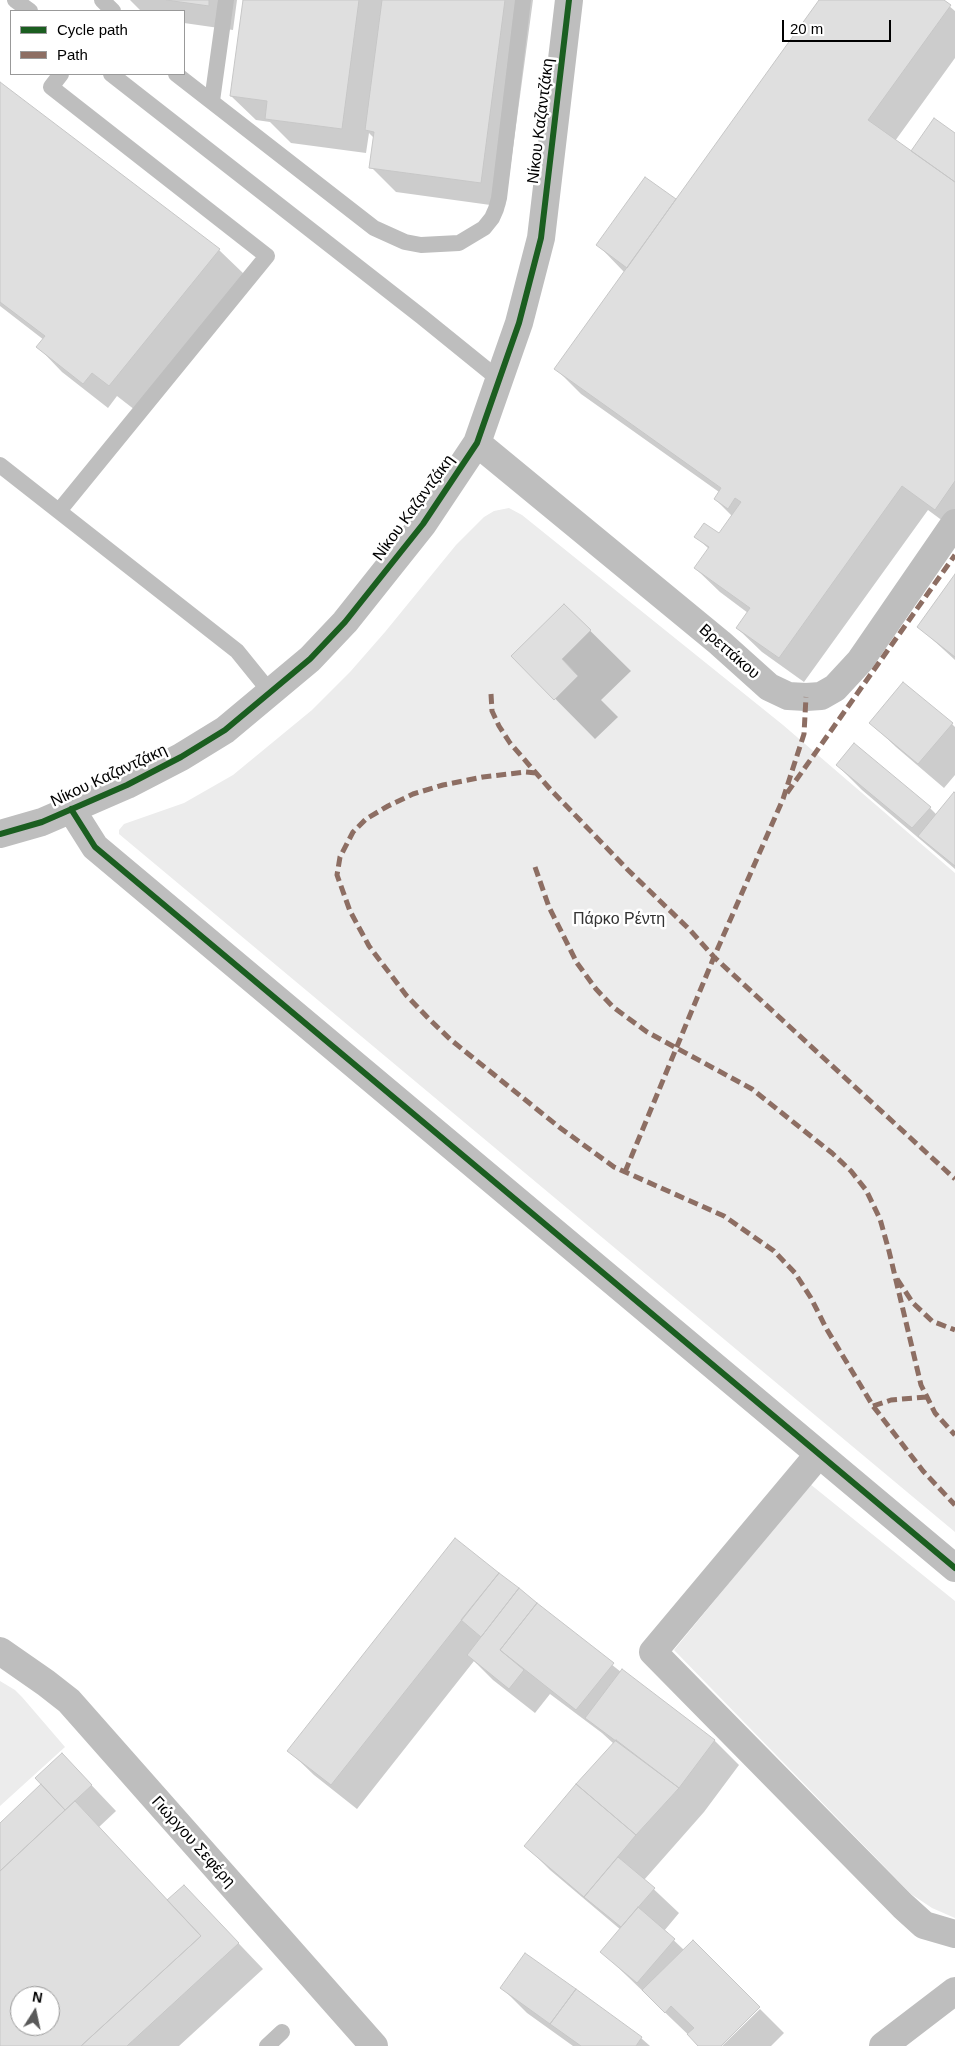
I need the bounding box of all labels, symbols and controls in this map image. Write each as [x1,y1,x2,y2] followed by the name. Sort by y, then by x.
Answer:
[10,10,185,75] legend
[785,10,894,42] scale bar
[790,20,823,37] text: 20 m
[57,21,128,38] text: Cycle path
[57,46,88,63] text: Path
[524,57,558,185] street label: Νίκου Καζαντζάκη
[369,451,459,565] street label: Νίκου Καζαντζάκη
[695,620,763,684] street label: Βρεττάκου
[48,741,170,811] street label: Νίκου Καζαντζάκη
[573,910,665,930] park label: Πάρκο Ρέντη
[147,1793,239,1891] street label: Γιώργου Σεφέρη
[10,1986,60,2036] north arrow
[31,1988,44,2006] text: N

